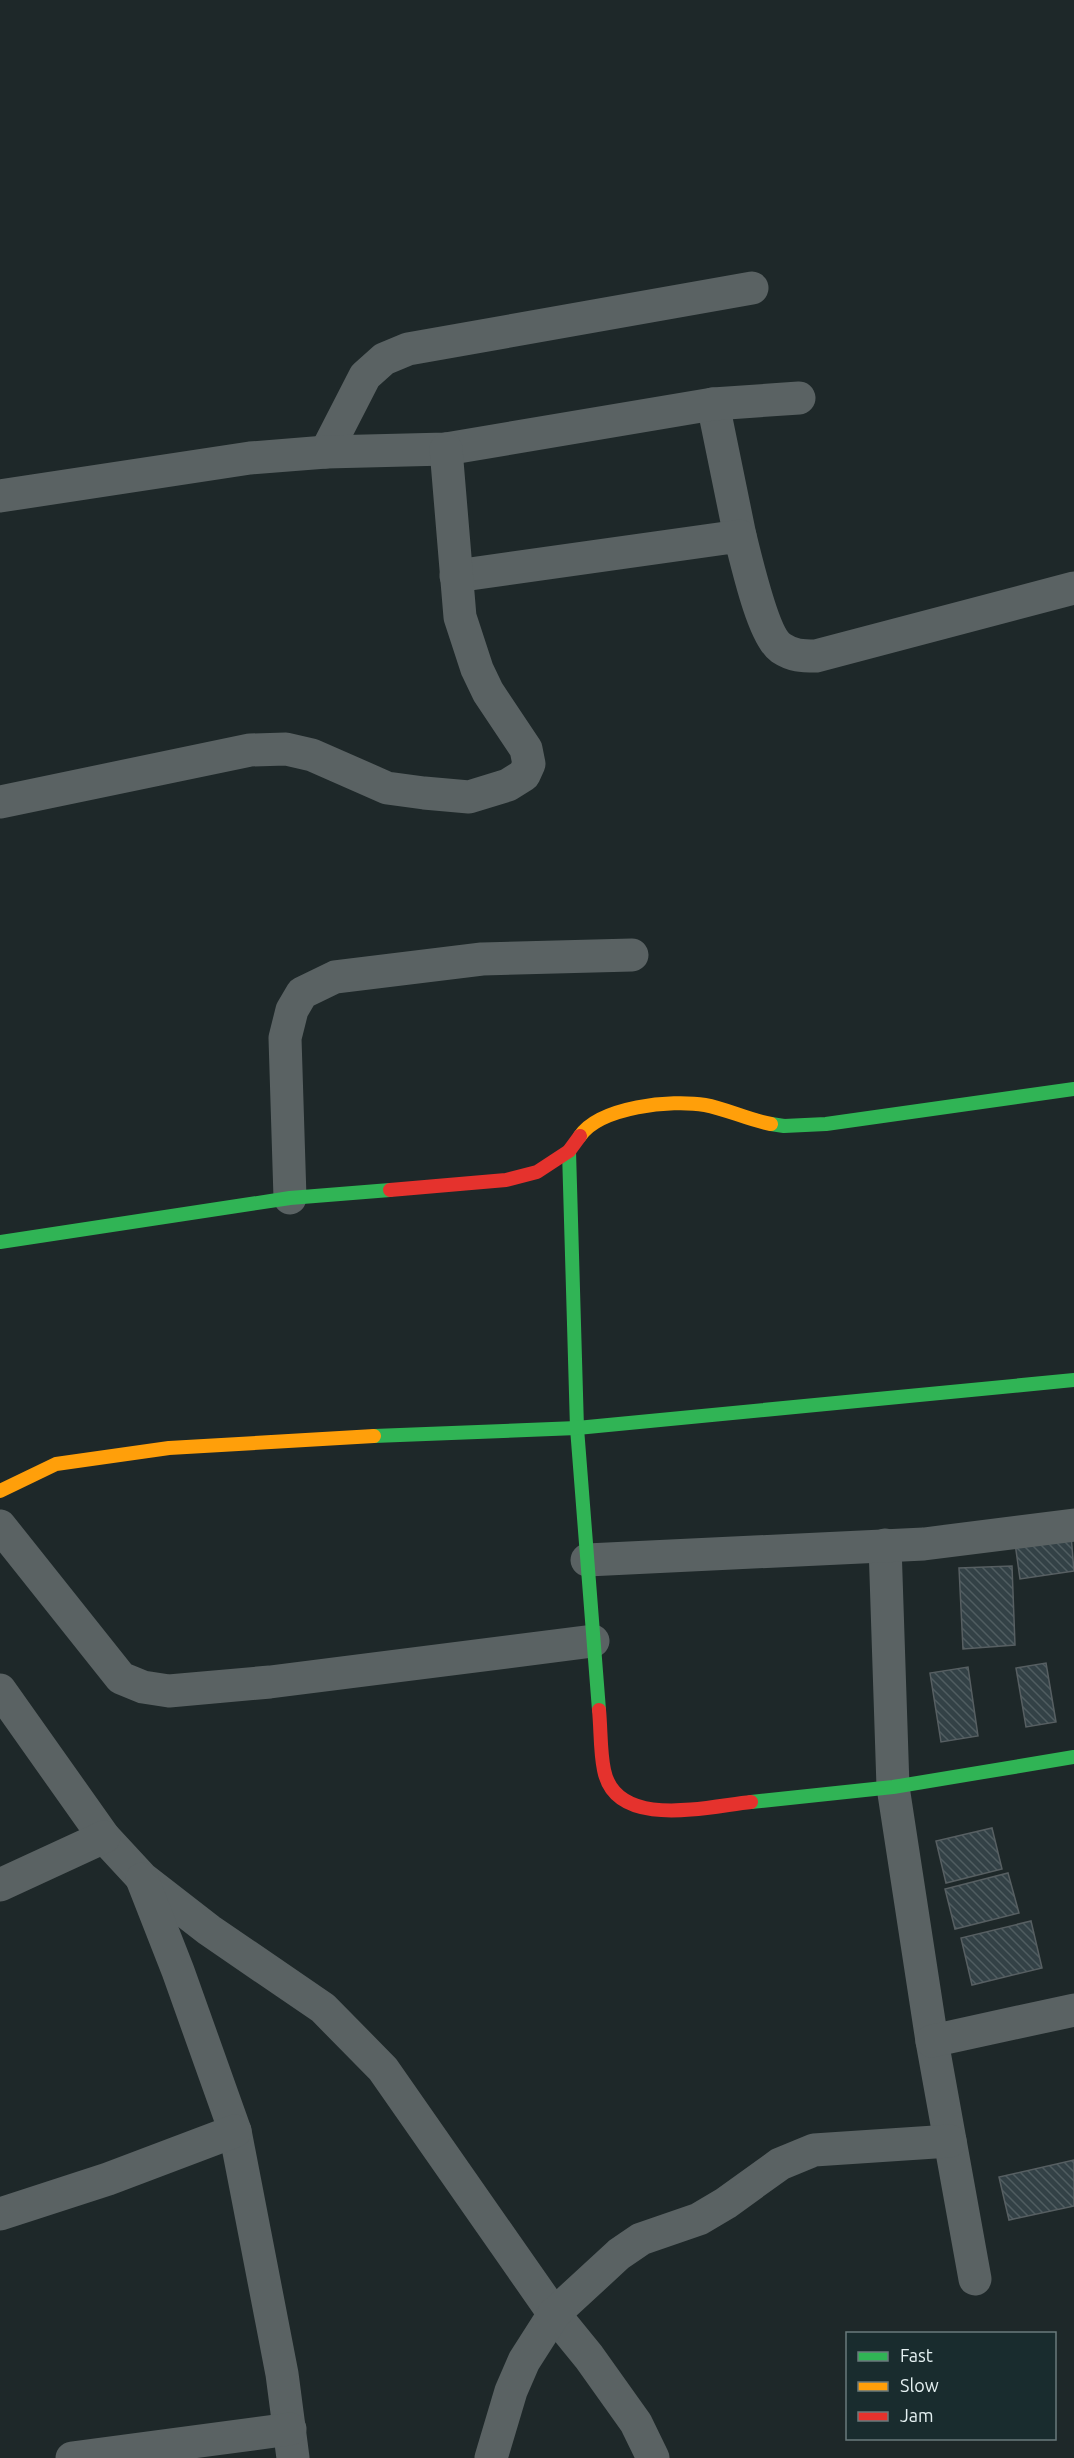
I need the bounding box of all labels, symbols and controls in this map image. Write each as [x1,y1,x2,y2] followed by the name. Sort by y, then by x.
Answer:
[846,2332,1056,2440] legend
[900,2345,933,2365] text: Fast
[900,2375,939,2395] text: Slow
[900,2405,934,2425] text: Jam

